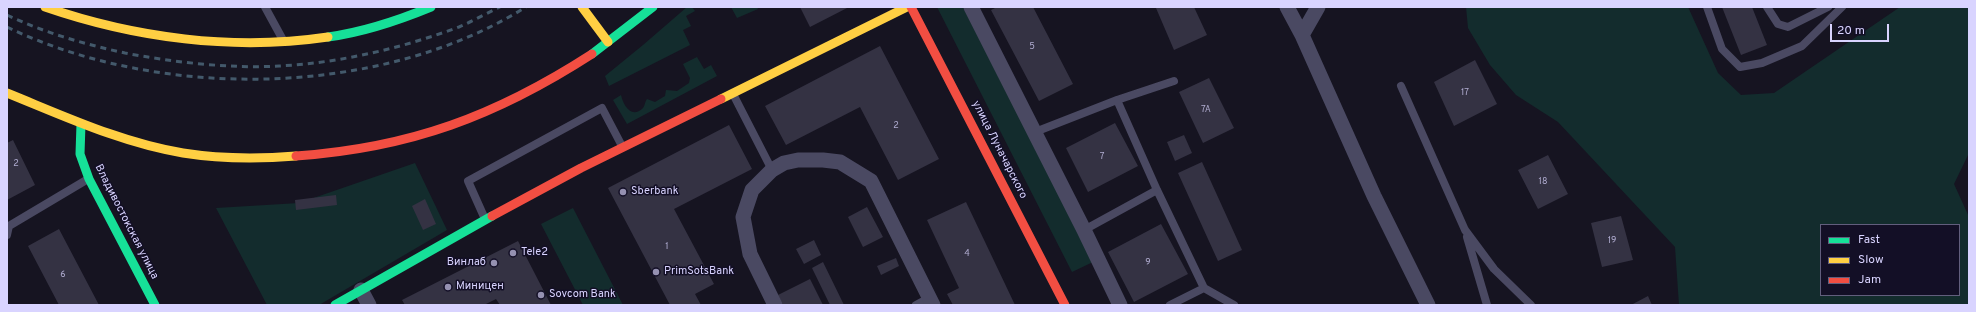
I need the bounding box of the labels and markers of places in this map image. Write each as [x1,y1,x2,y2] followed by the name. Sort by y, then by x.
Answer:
[631,185,678,199] place label: Sberbank
[618,187,628,197] marker: Sberbank
[521,246,548,260] place label: Tele2
[508,248,518,258] marker: Tele2
[447,256,486,270] place label: Винлаб
[489,258,499,268] marker: Винлаб
[664,265,734,279] place label: PrimSotsBank
[651,267,661,277] marker: PrimSotsBank
[456,280,504,294] place label: Миницен
[443,282,453,292] marker: Миницен
[549,288,616,302] place label: Sovcom Bank
[536,290,546,300] marker: Sovcom Bank

